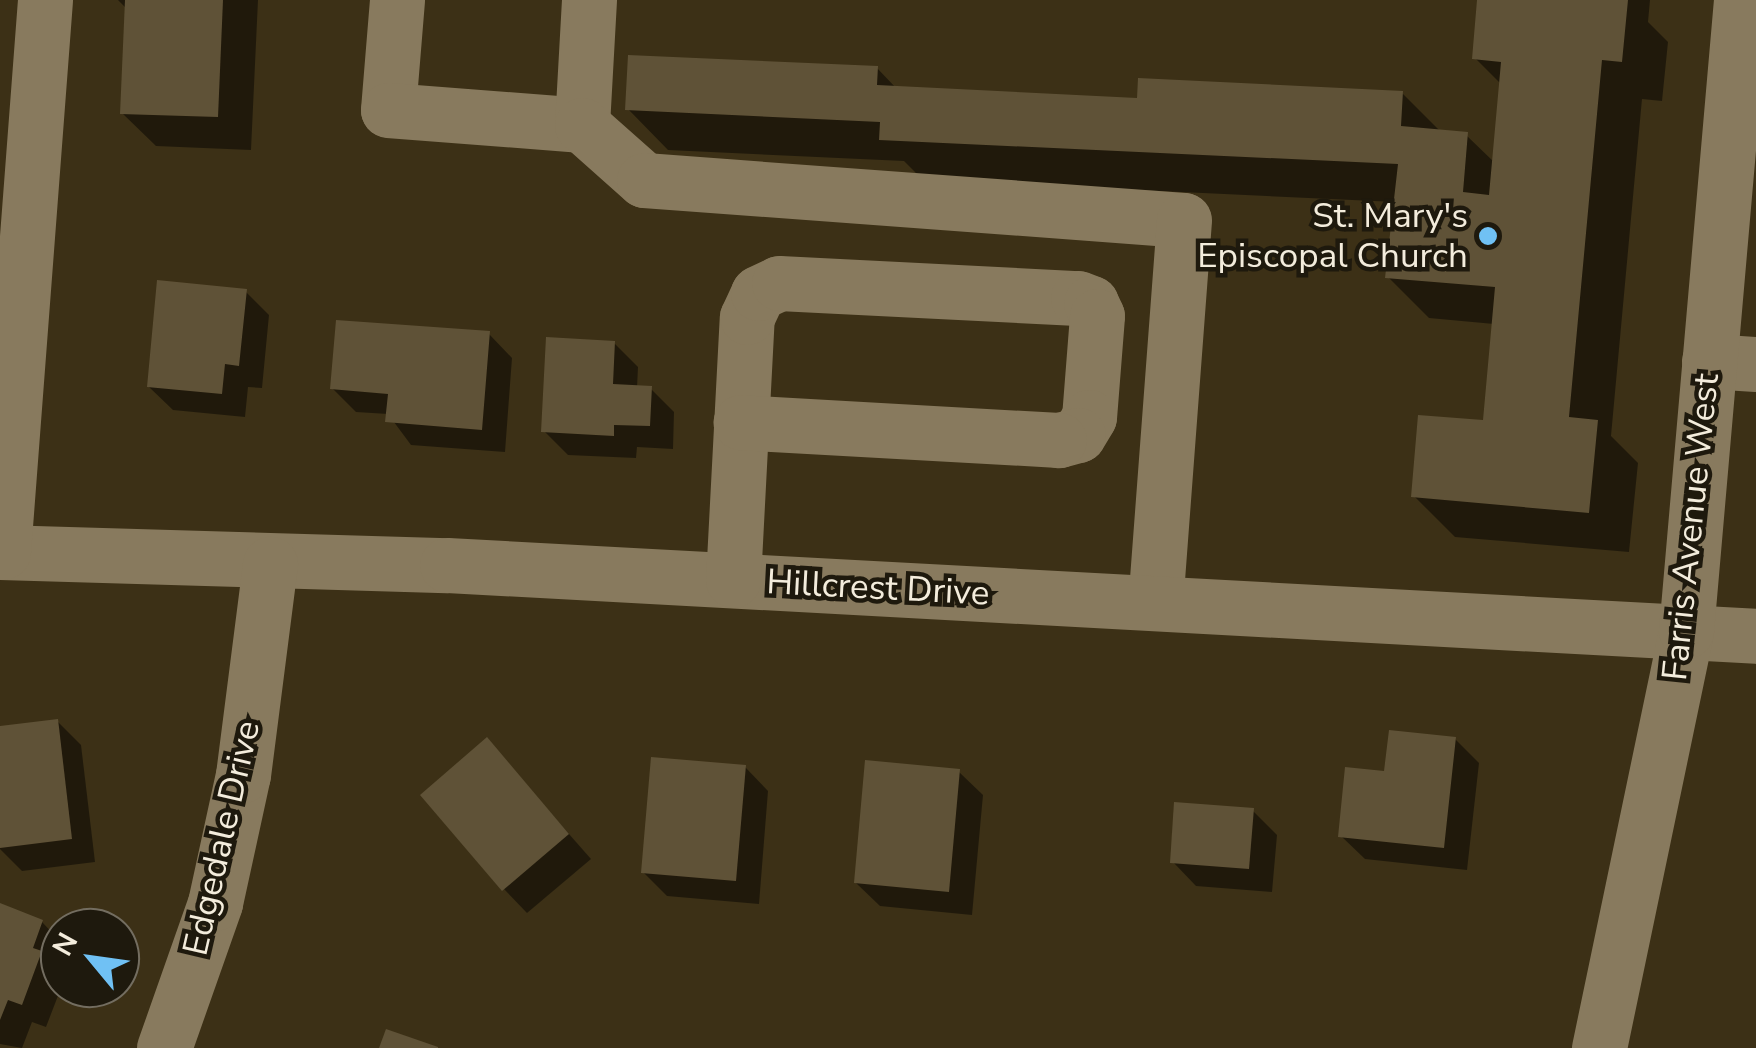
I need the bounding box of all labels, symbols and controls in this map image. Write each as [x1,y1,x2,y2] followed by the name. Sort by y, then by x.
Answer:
[1197,195,1468,277] place label: St. Mary's Episcopal Church
[1477,225,1499,247] marker: St. Mary's Episcopal Church
[1654,372,1728,682] street label: Farris Avenue West
[765,561,991,615] street label: Hillcrest Drive
[175,717,269,959] street label: Edgedale Drive
[40,908,140,1008] north arrow
[44,926,87,963] text: N

